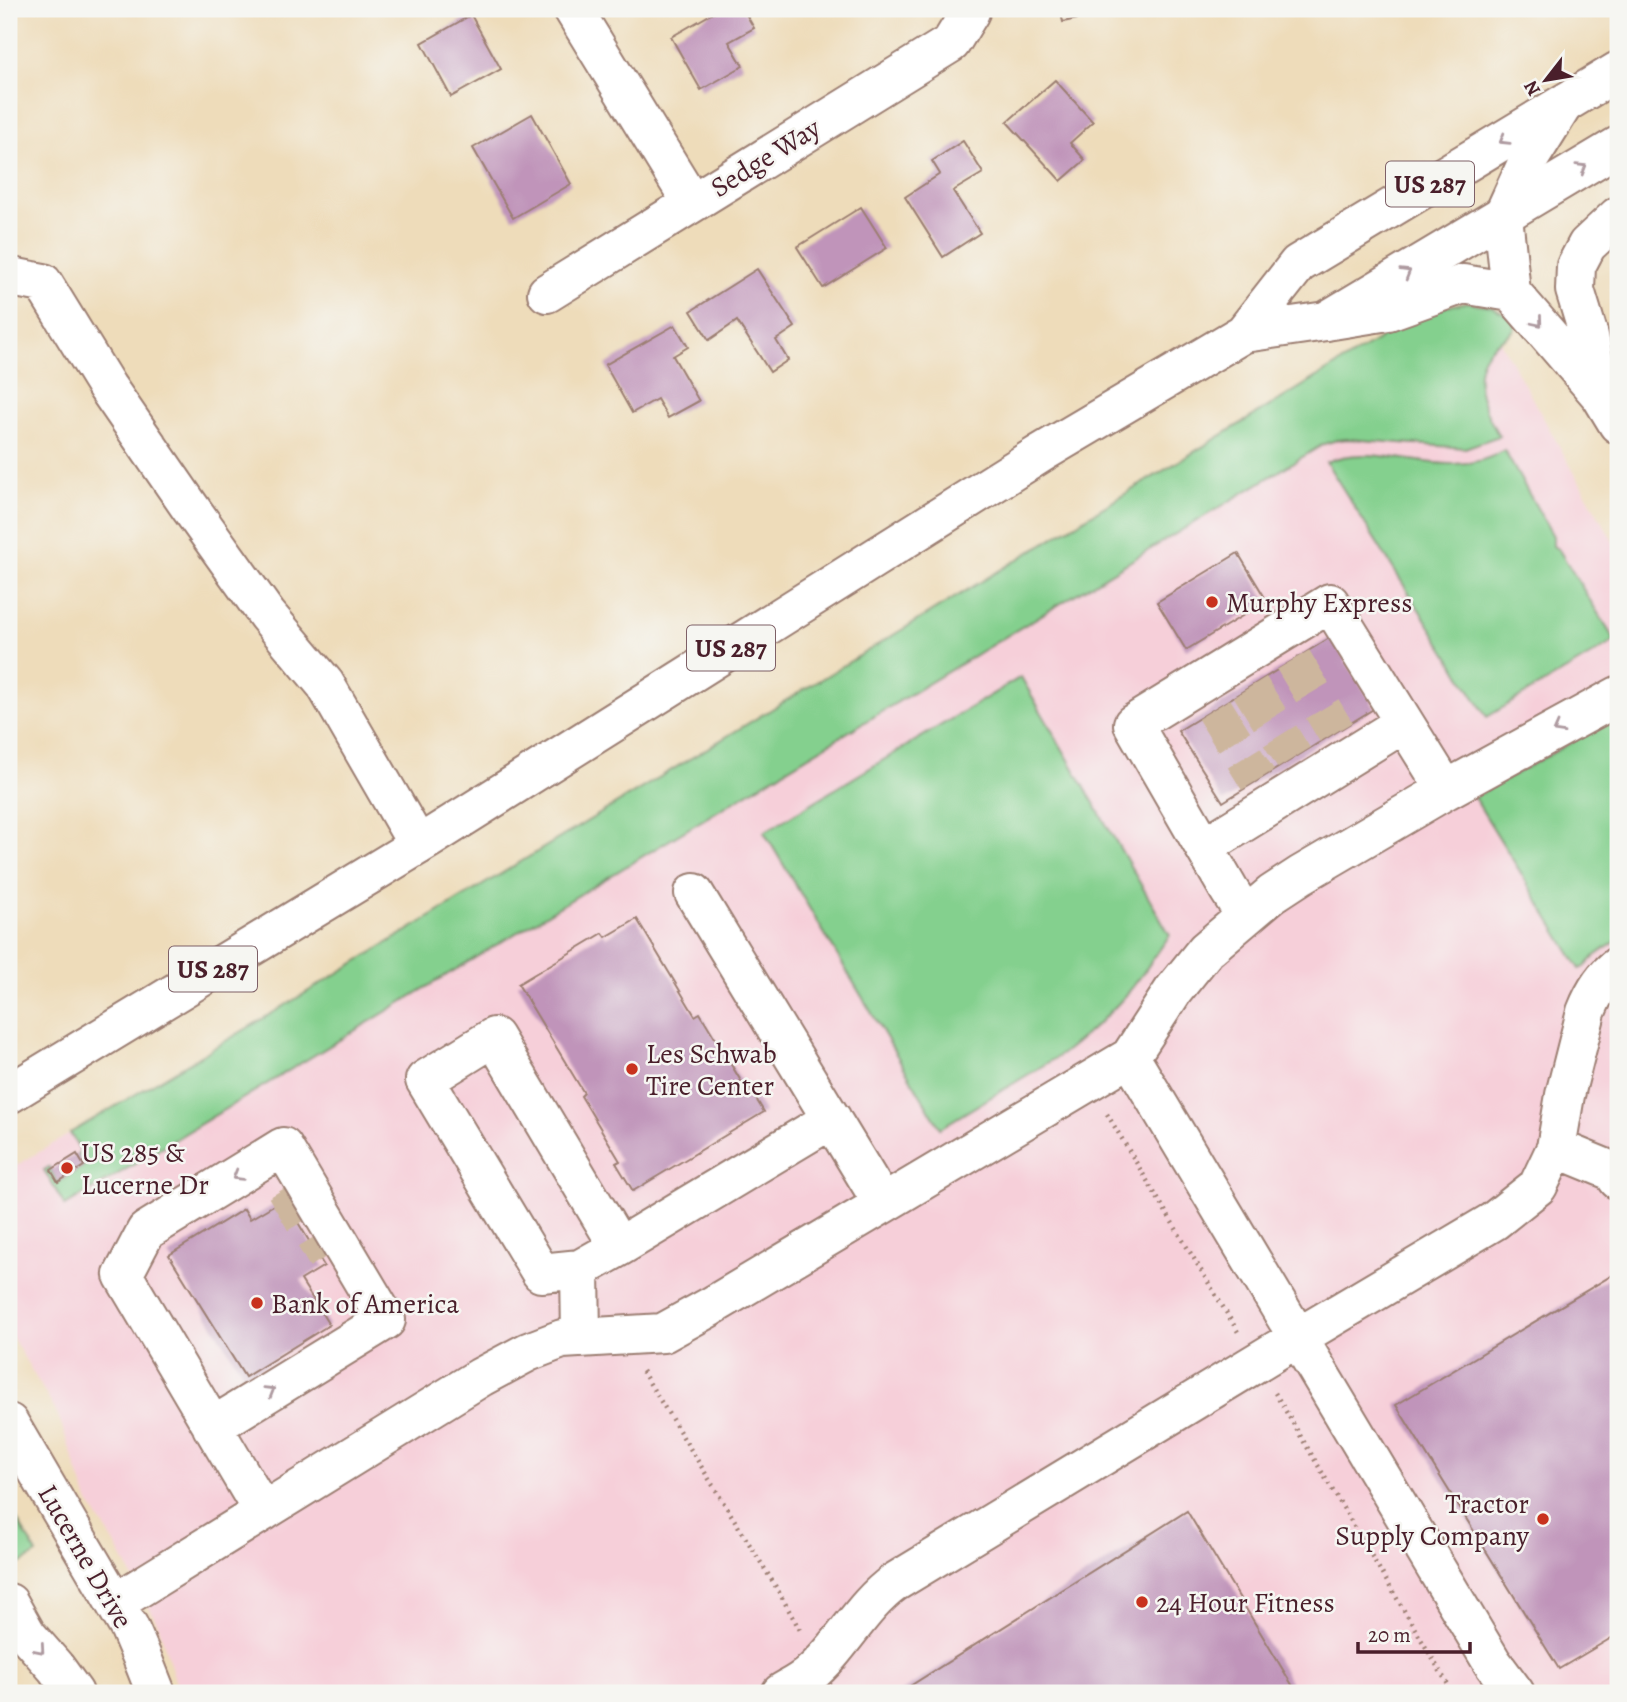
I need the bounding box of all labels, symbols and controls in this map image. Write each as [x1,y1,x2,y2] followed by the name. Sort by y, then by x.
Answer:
[1512,46,1582,116] north arrow
[1517,75,1547,101] text: N
[703,109,828,207] street label: Sedge Way
[1499,132,1512,145] one-way arrow
[1386,162,1474,206] road number: US 287
[1574,163,1587,176] one-way arrow
[1399,269,1412,282] one-way arrow
[1530,315,1543,327] one-way arrow
[1226,584,1412,622] place label: Murphy Express
[1204,594,1220,610] marker: Murphy Express
[687,626,775,670] road number: US 287
[1553,721,1566,734] one-way arrow
[169,946,257,992] road number: US 287
[646,1035,777,1105] place label: Les Schwab Tire Center
[624,1061,640,1077] marker: Les Schwab Tire Center
[81,1134,209,1204] place label: US 285 & Lucerne Dr
[59,1160,75,1176] marker: US 285 & Lucerne Dr
[231,1167,244,1180] one-way arrow
[271,1285,459,1323] place label: Bank of America
[249,1295,265,1311] marker: Bank of America
[263,1386,276,1399] one-way arrow
[29,1478,142,1635] street label: Lucerne Drive
[1335,1485,1530,1555] place label: Tractor Supply Company
[1535,1511,1551,1527] marker: Tractor Supply Company
[1156,1584,1335,1622] place label: 24 Hour Fitness
[1134,1594,1150,1610] marker: 24 Hour Fitness
[1358,1611,1470,1655] scale bar
[1368,1621,1411,1649] text: 20 m
[32,1641,44,1654] one-way arrow

